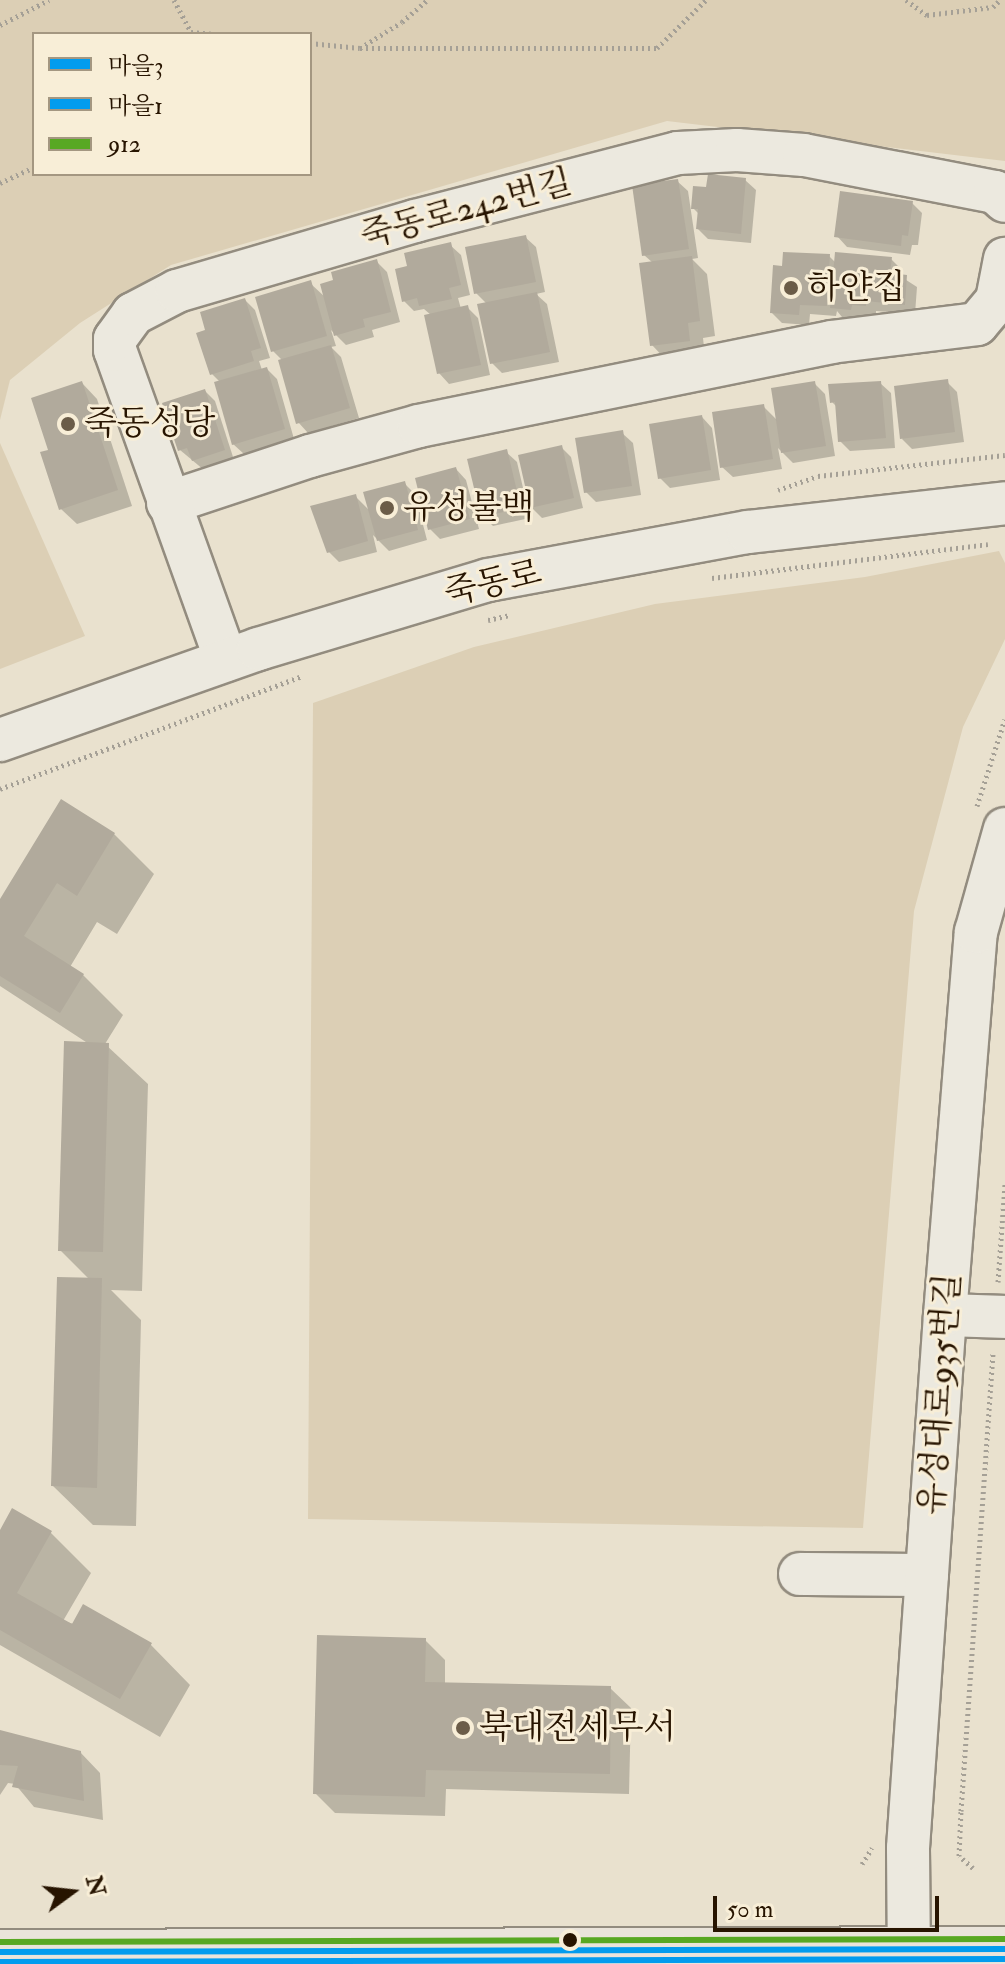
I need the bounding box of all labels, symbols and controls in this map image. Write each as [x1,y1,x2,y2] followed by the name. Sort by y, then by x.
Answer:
[32,32,312,176] legend
[108,51,164,82] text: 마을3
[108,91,163,122] text: 마을1
[108,129,141,160] text: 912
[356,161,576,257] street label: 죽동로242번길
[807,268,906,308] place label: 하얀집
[782,279,800,297] marker: 하얀집
[84,404,215,444] place label: 죽동성당
[59,415,77,433] marker: 죽동성당
[403,488,534,528] place label: 유성불백
[378,499,396,517] marker: 유성불백
[440,552,546,614] street label: 죽동로
[911,1272,969,1516] street label: 유성대로935번길
[479,1708,676,1748] place label: 북대전세무서
[454,1719,472,1737] marker: 북대전세무서
[32,1852,112,1932] north arrow
[79,1873,111,1899] text: N
[717,1880,943,1930] scale bar
[727,1894,773,1925] text: 50 m
[562,1932,578,1948] unlabelled marker

